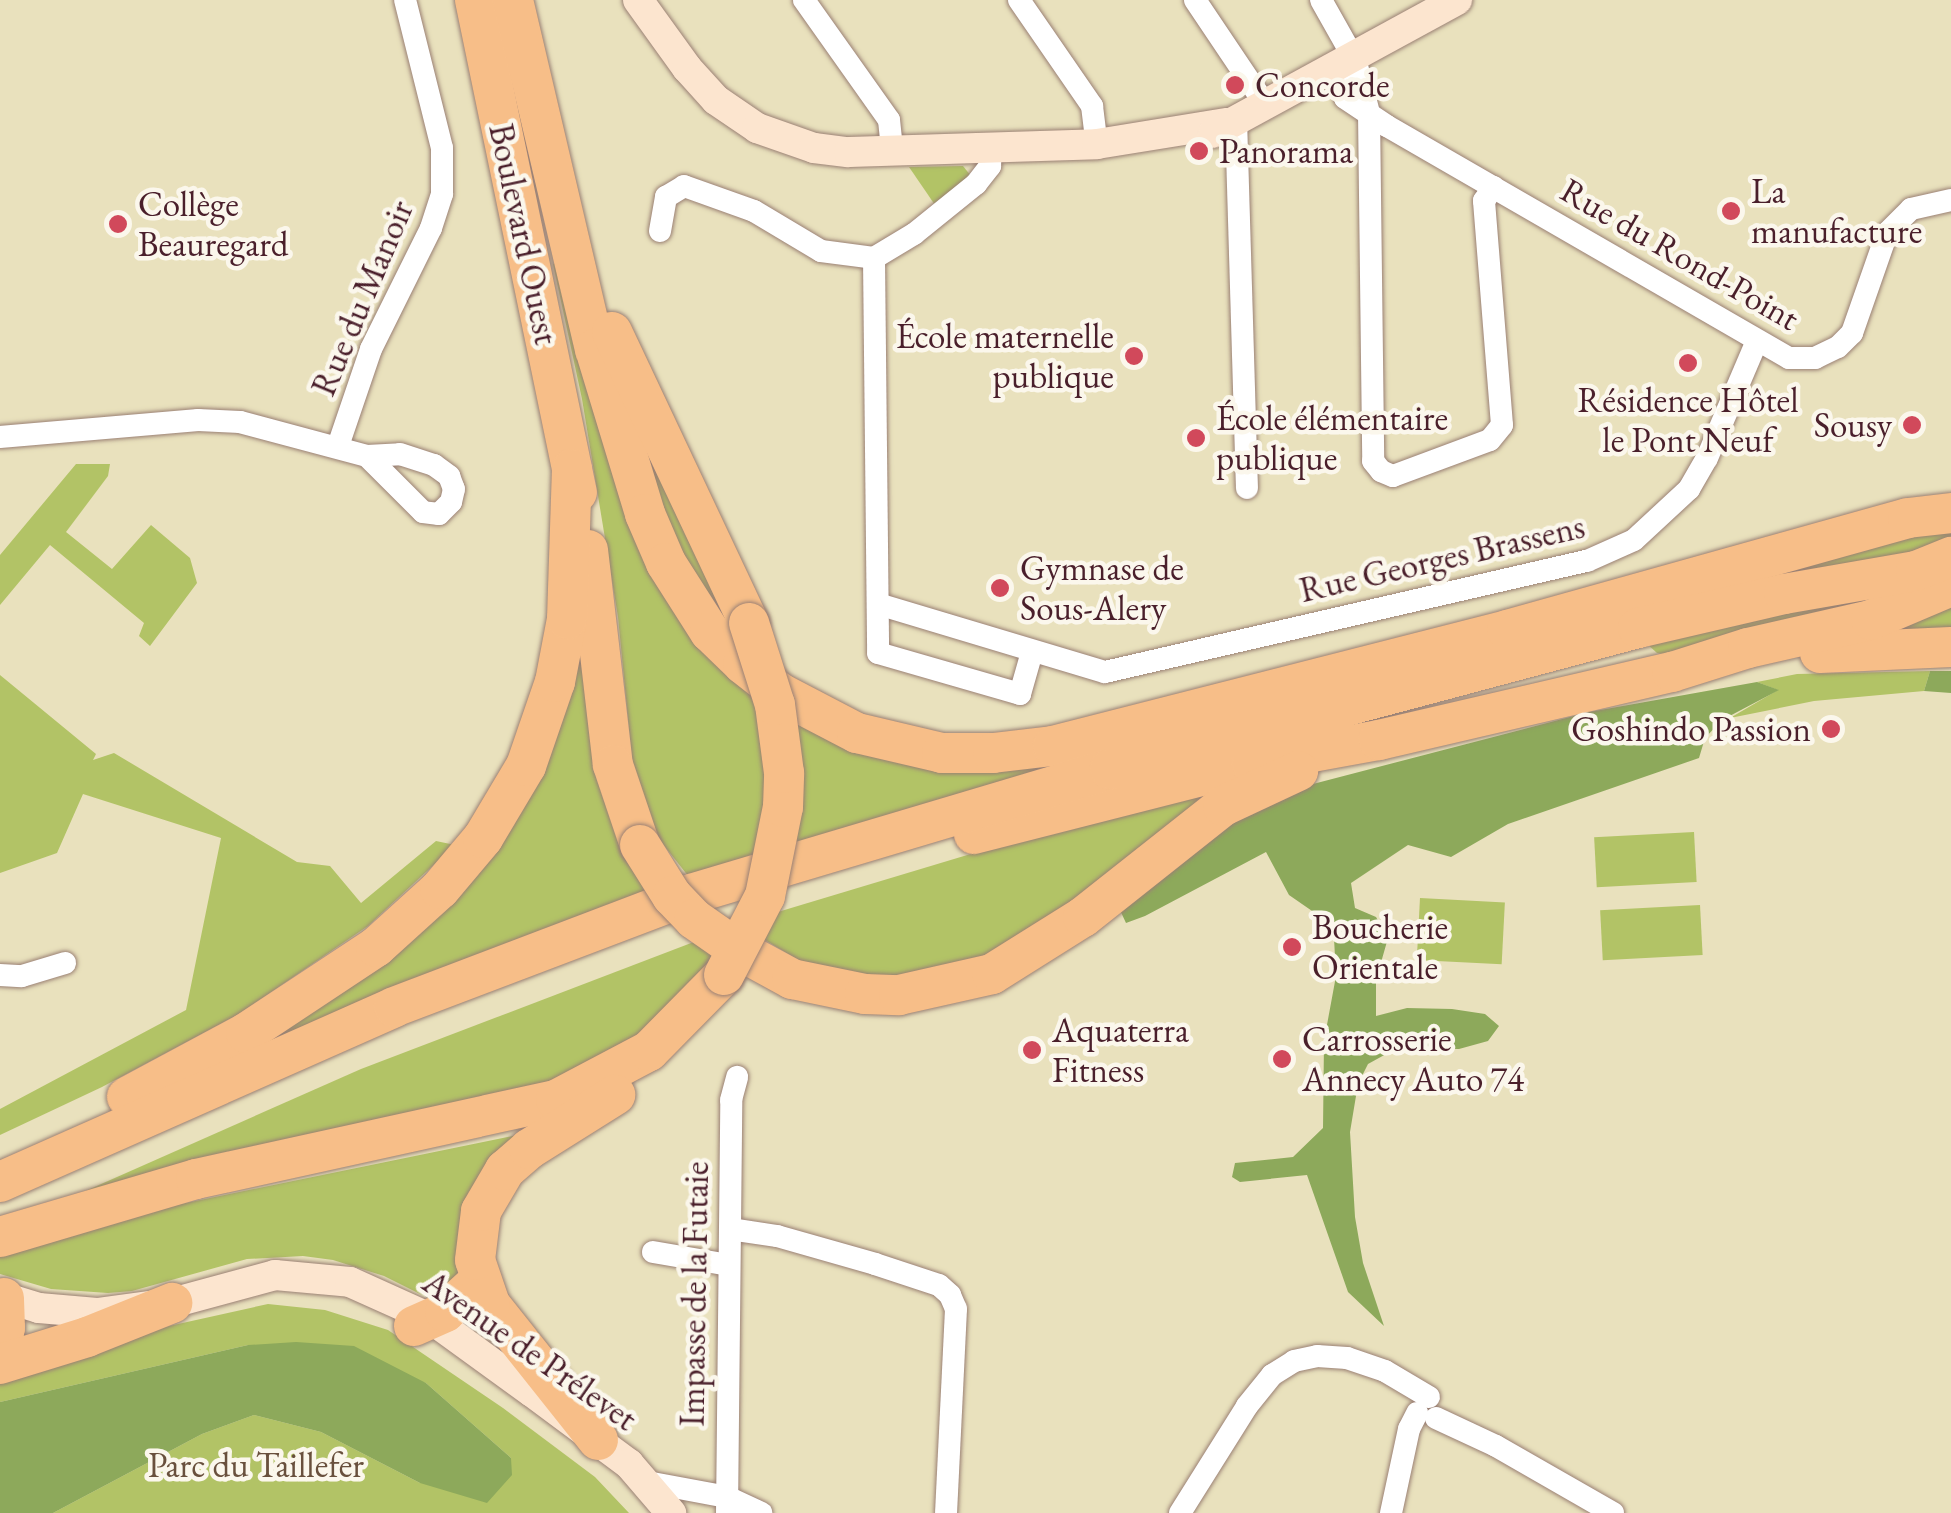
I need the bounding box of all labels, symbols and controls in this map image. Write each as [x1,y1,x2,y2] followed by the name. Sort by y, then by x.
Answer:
[1255,64,1390,106] place label: Concorde
[1224,74,1246,96] marker: Concorde
[480,120,568,348] street label: Boulevard Ouest
[1219,130,1353,172] place label: Panorama
[1188,140,1210,162] marker: Panorama
[1553,169,1807,339] street label: Rue du Rond-Point
[1751,170,1922,252] place label: La manufacture
[138,183,289,265] place label: Collège Beauregard
[302,194,422,402] street label: Rue du Manoir
[1720,200,1742,222] marker: La manufacture
[107,213,129,235] marker: Collège Beauregard
[896,315,1114,397] place label: École maternelle publique
[1123,345,1145,367] marker: École maternelle publique
[1677,352,1699,374] marker: Résidence Hôtel le Pont Neuf
[1577,379,1799,461] place label: Résidence Hôtel le Pont Neuf
[1216,397,1448,479] place label: École élémentaire publique
[1814,404,1892,446] place label: Sousy
[1901,414,1923,436] marker: Sousy
[1185,427,1207,449] marker: École élémentaire publique
[1295,505,1589,611] street label: Rue Georges Brassens
[1020,547,1184,629] place label: Gymnase de Sous-Alery
[989,577,1011,599] marker: Gymnase de Sous-Alery
[1571,708,1811,750] place label: Goshindo Passion
[1820,718,1842,740] marker: Goshindo Passion
[1312,906,1448,988] place label: Boucherie Orientale
[1281,936,1303,958] marker: Boucherie Orientale
[1052,1009,1189,1091] place label: Aquaterra Fitness
[1302,1018,1524,1100] place label: Carrosserie Annecy Auto 74
[1021,1039,1043,1061] marker: Aquaterra Fitness
[1271,1048,1293,1070] marker: Carrosserie Annecy Auto 74
[671,1161,717,1427] street label: Impasse de la Futaie
[415,1261,645,1439] street label: Avenue de Prélevet
[148,1444,364,1486] park label: Parc du Taillefer

